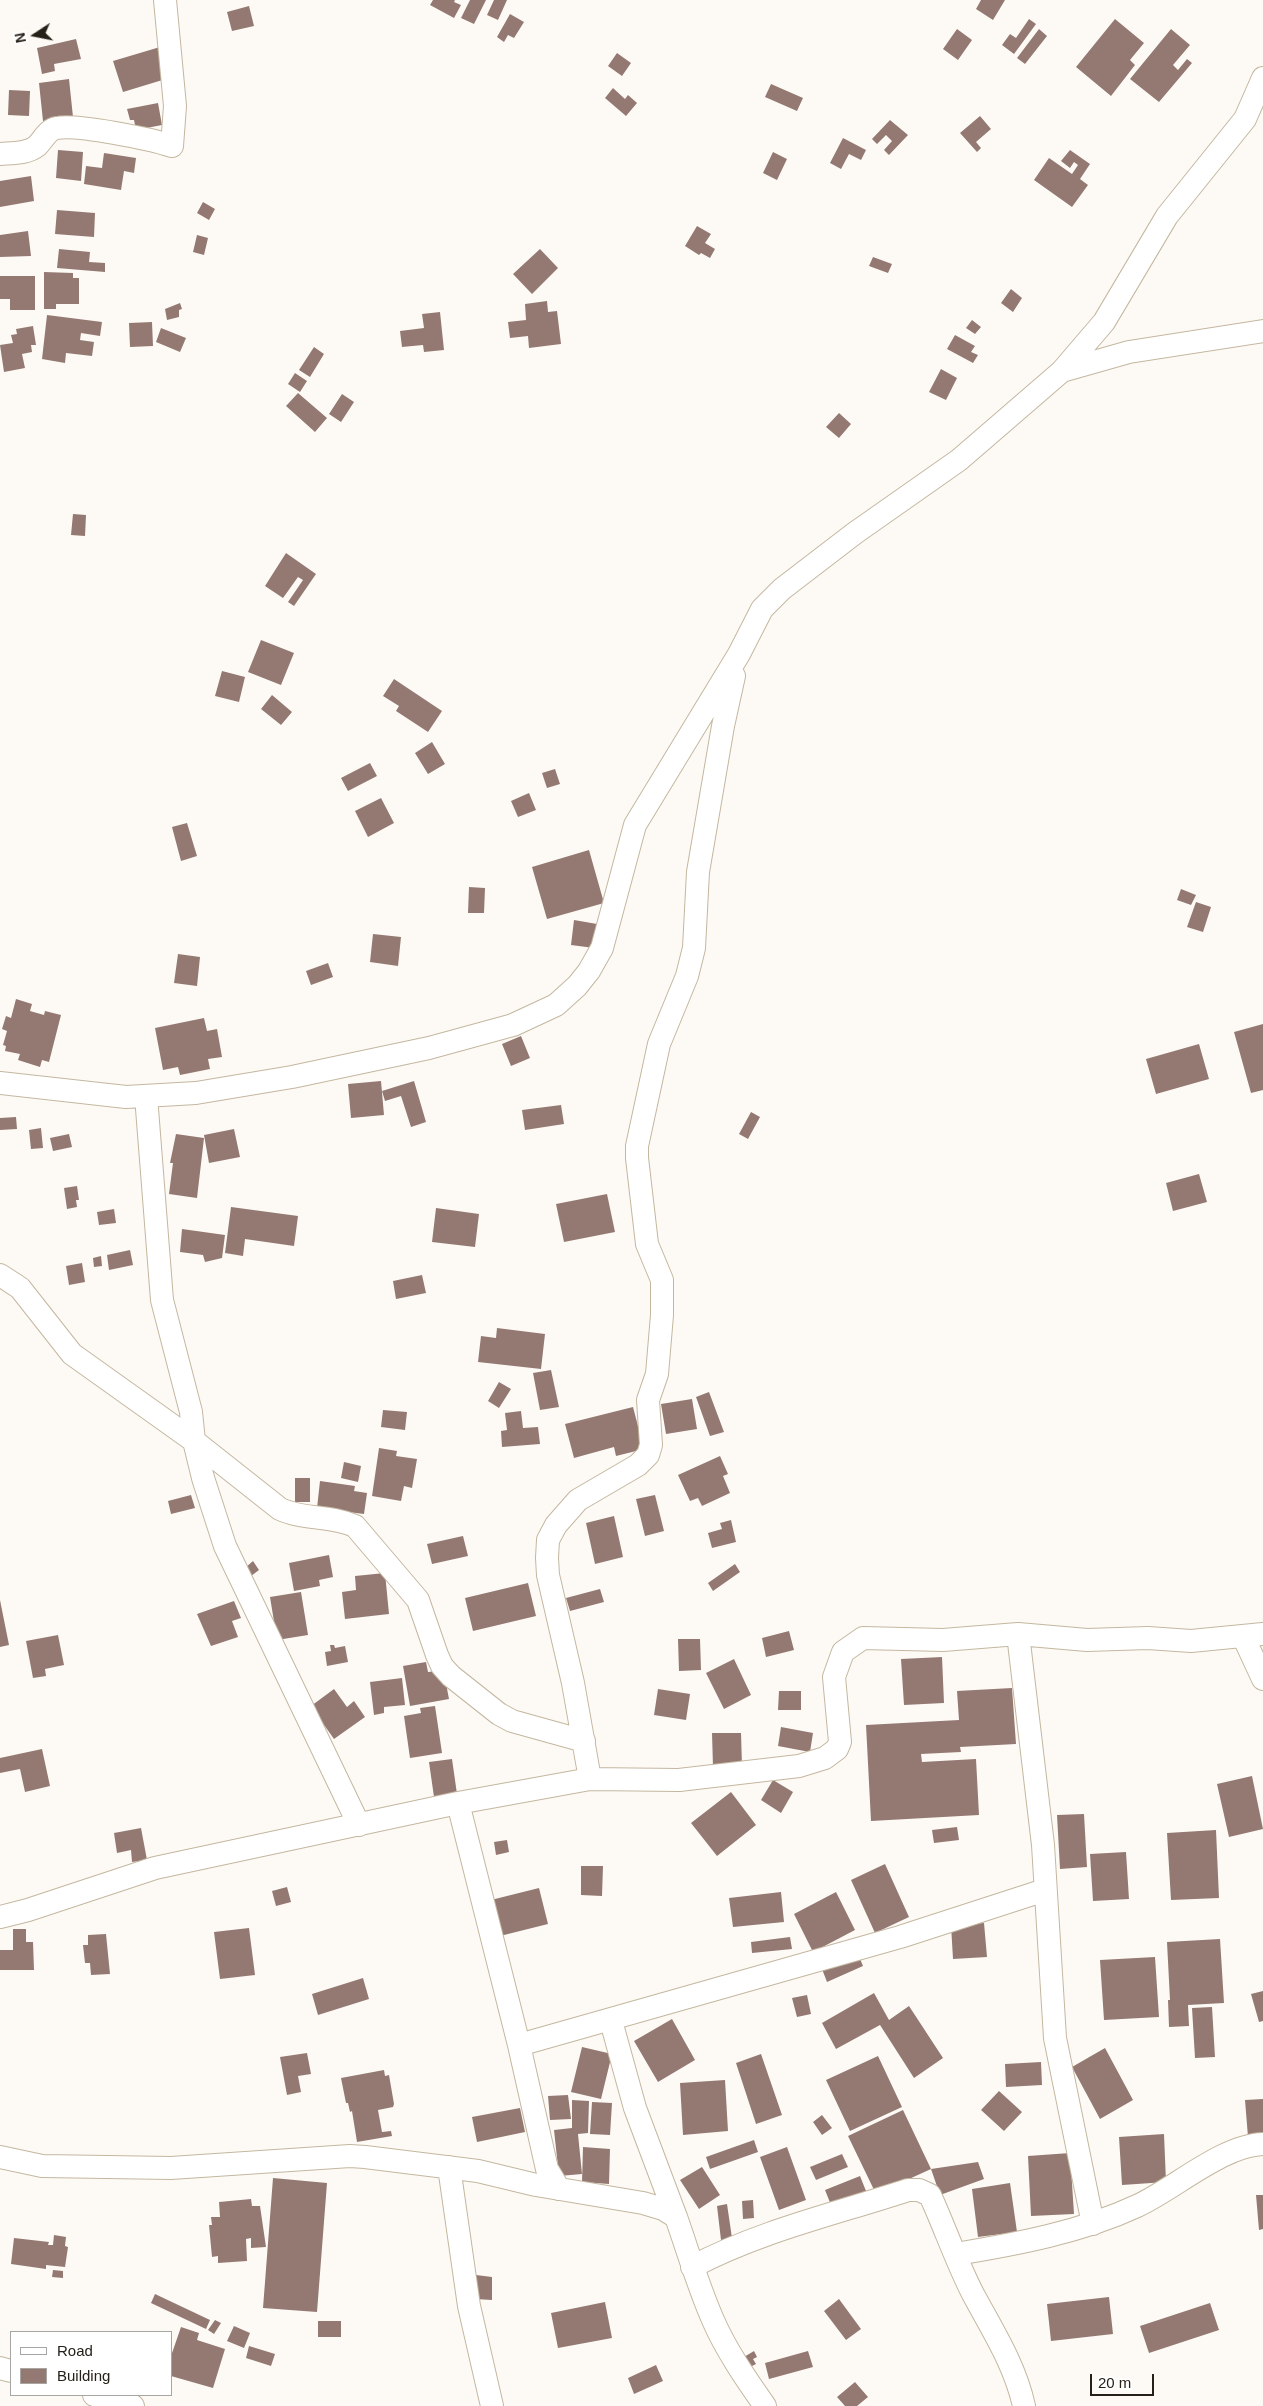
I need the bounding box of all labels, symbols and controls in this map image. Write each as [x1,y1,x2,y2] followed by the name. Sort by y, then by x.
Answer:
[10,10,60,60] north arrow
[11,31,29,44] text: N
[10,2331,172,2396] legend
[57,2342,93,2359] text: Road
[1093,2364,1157,2396] scale bar
[57,2367,110,2384] text: Building
[1098,2374,1131,2391] text: 20 m

